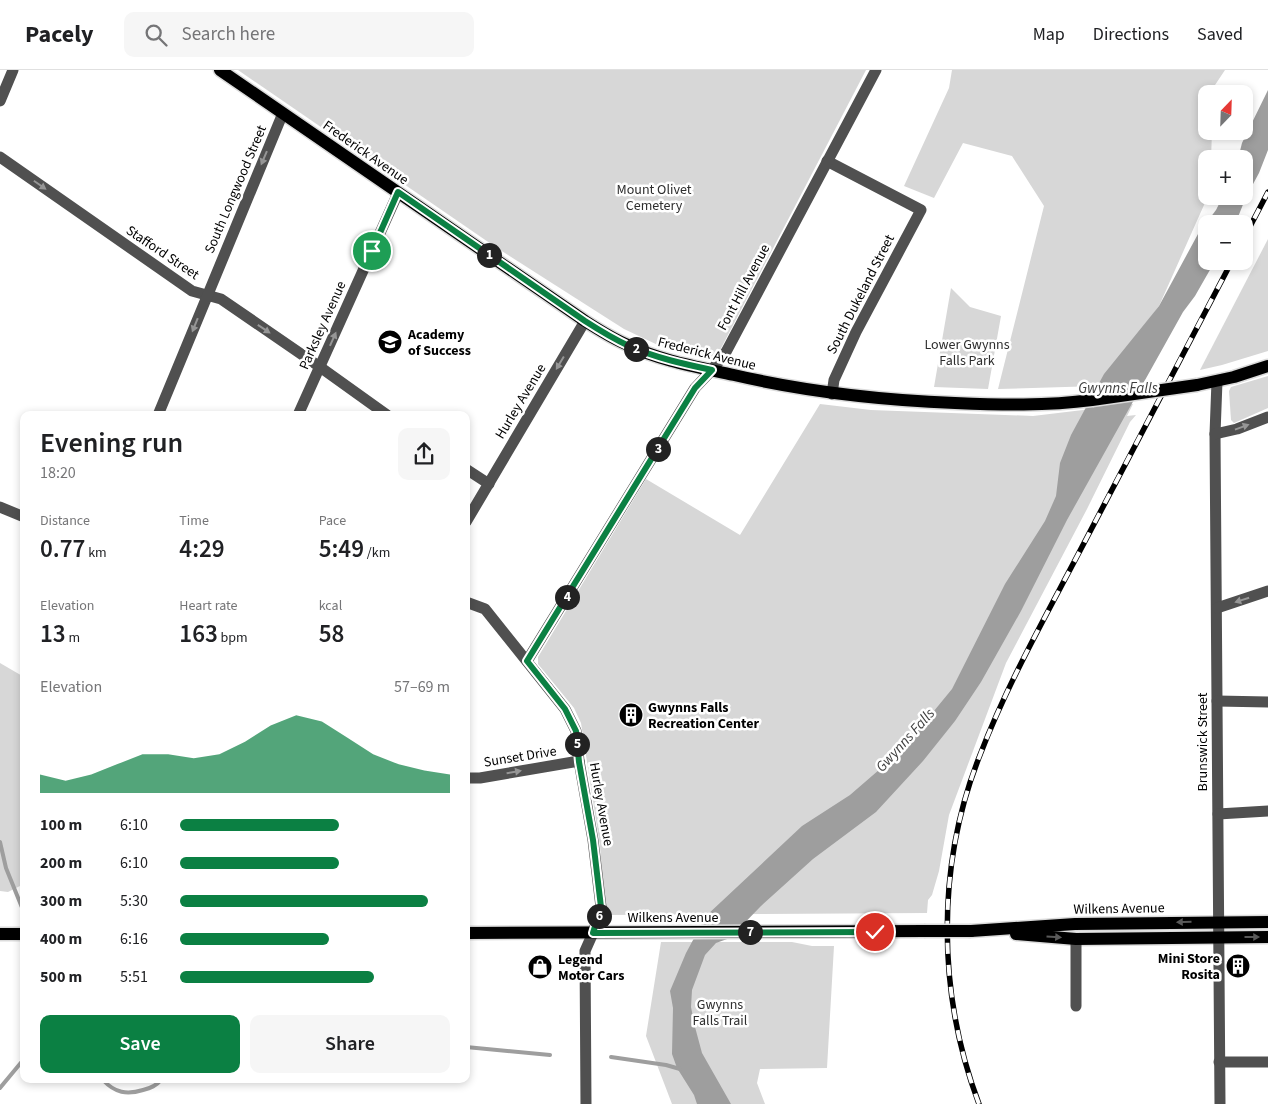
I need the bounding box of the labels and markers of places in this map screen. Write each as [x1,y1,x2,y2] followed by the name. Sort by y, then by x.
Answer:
[351,230,393,272] pin
[476,242,502,268] pin: 1
[407,325,471,361] place label: Academy of Success
[377,329,403,355] school or university icon: Academy of Success
[624,336,648,362] pin: 2
[646,436,670,462] pin: 3
[554,584,580,610] pin: 4
[648,698,759,734] place label: Gwynns Falls Recreation Center
[618,702,644,728] building icon: Gwynns Falls Recreation Center
[564,732,590,756] pin: 5
[586,904,612,928] pin: 6
[854,911,896,953] pin
[738,920,762,944] pin: 7
[1158,949,1220,985] place label: Mini Store Rosita
[558,950,625,986] place label: Legend Motor Cars
[1225,953,1251,979] building icon: Mini Store Rosita
[527,954,553,980] shop icon: Legend Motor Cars

